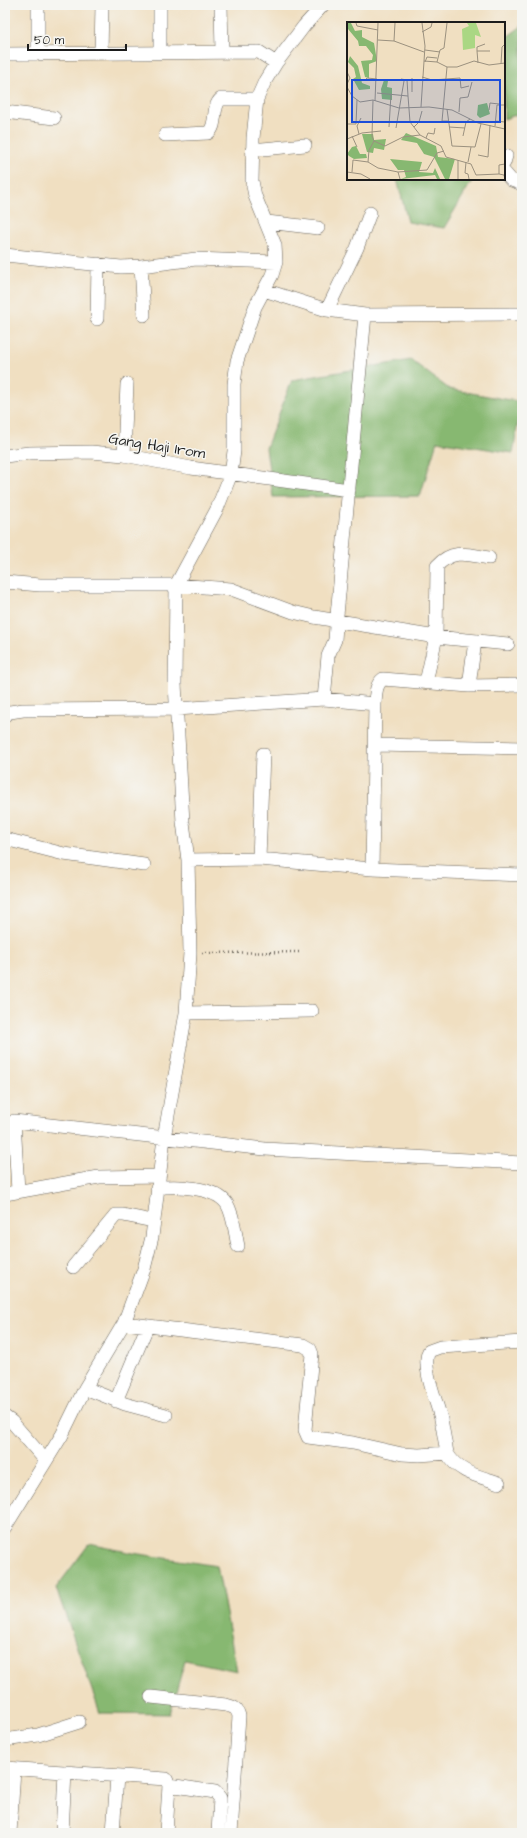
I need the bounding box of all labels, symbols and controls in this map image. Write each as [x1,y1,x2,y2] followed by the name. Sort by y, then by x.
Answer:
[347,22,505,180] inset map
[28,26,126,52] scale bar
[34,32,65,49] text: 50 m
[107,428,207,465] street label: Gang Haji Irom

